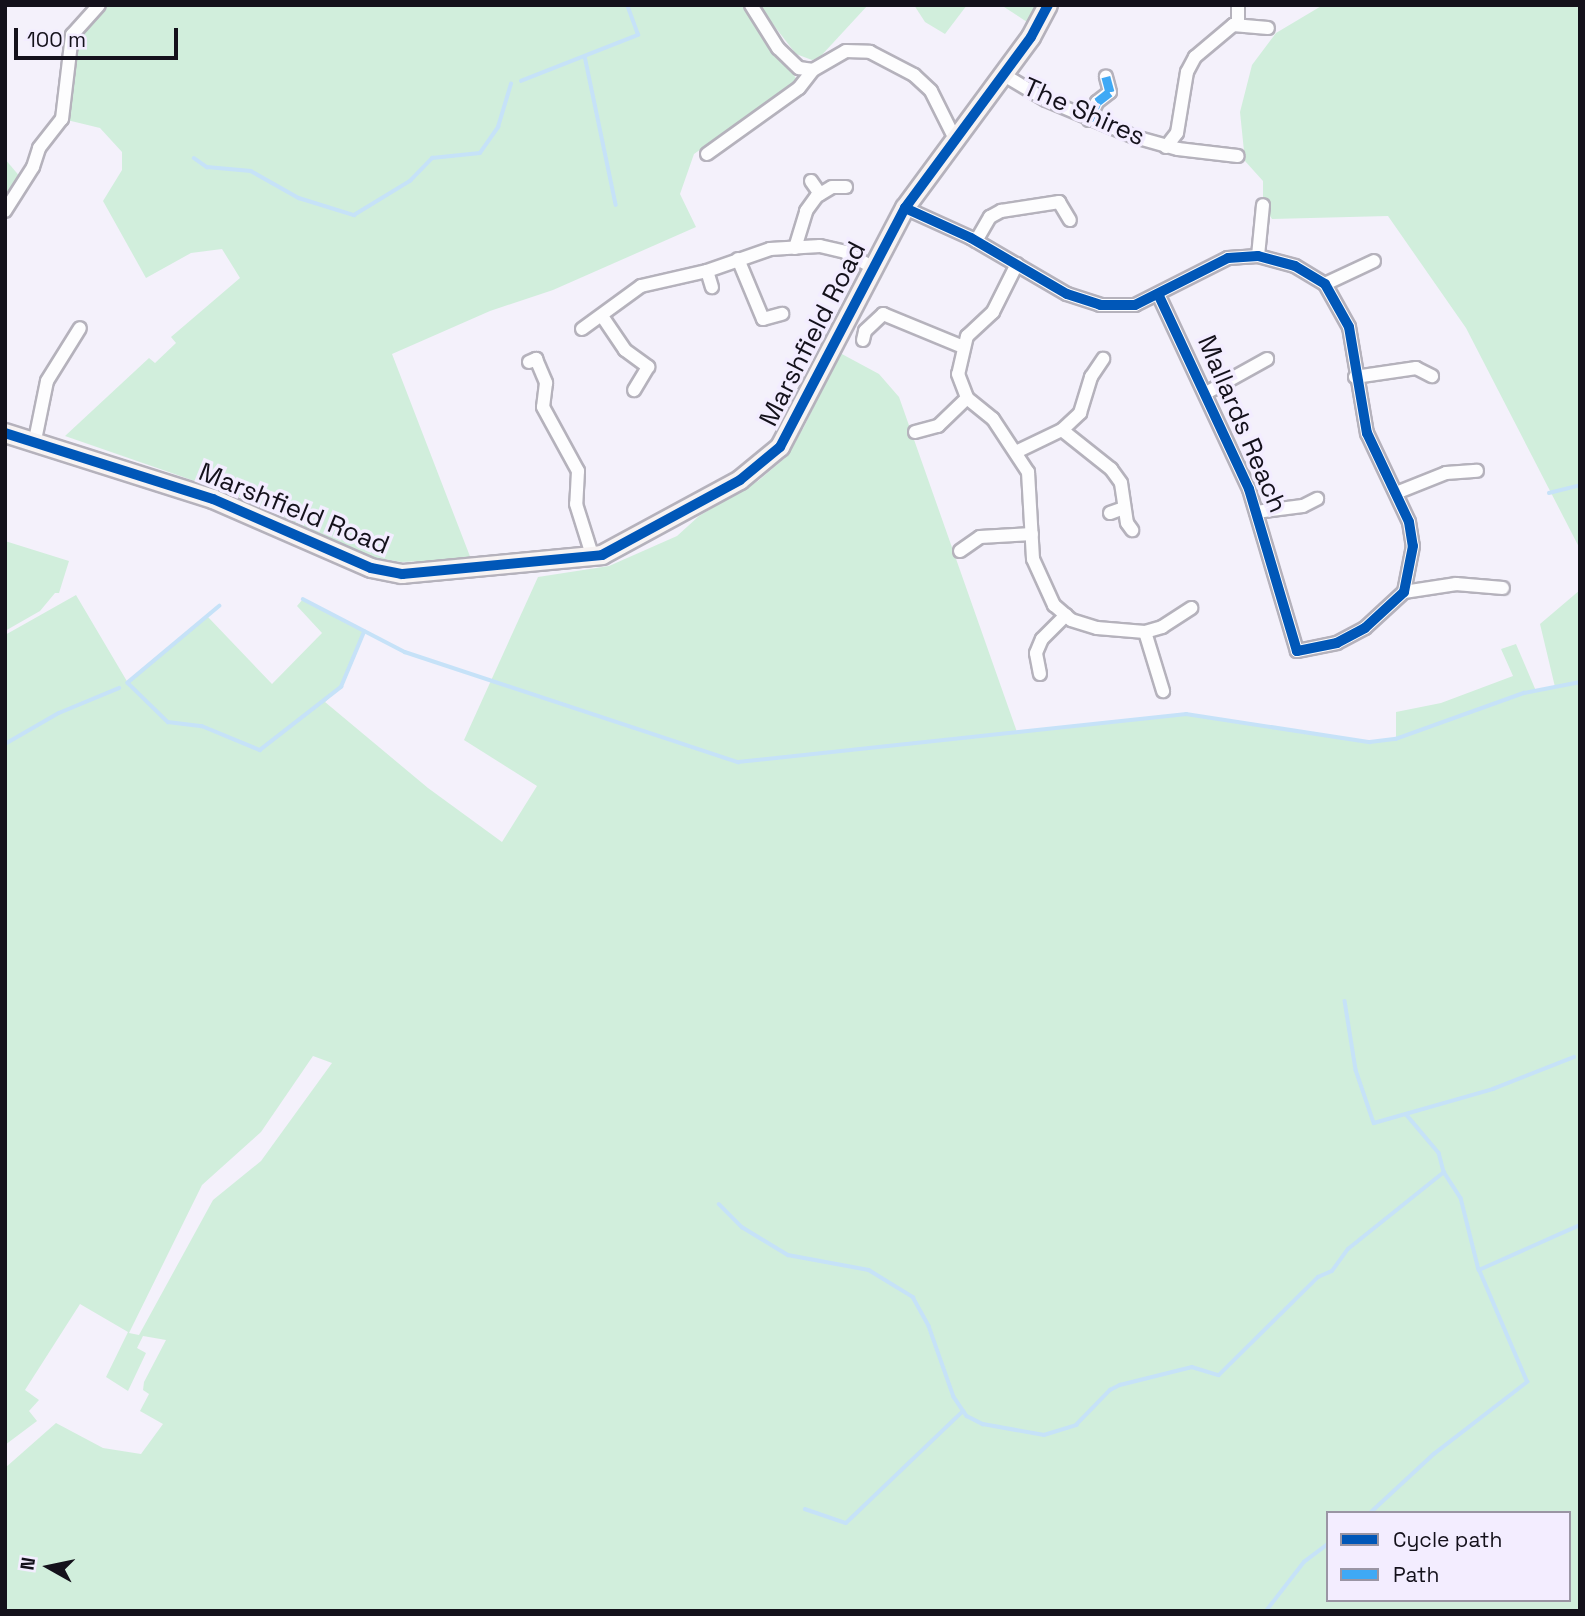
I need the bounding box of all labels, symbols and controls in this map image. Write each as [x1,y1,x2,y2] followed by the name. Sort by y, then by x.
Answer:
[18,14,182,58] scale bar
[27,26,86,53] text: 100 m
[1018,71,1150,153] street label: The Shires
[753,237,873,431] street label: Marshfield Road
[1191,331,1293,517] street label: Mallards Reach
[194,457,394,561] street label: Marshfield Road
[1326,1511,1571,1602] legend
[1393,1526,1502,1553] text: Cycle path
[14,1532,84,1602] north arrow
[14,1555,41,1572] text: N
[1393,1561,1439,1588] text: Path

